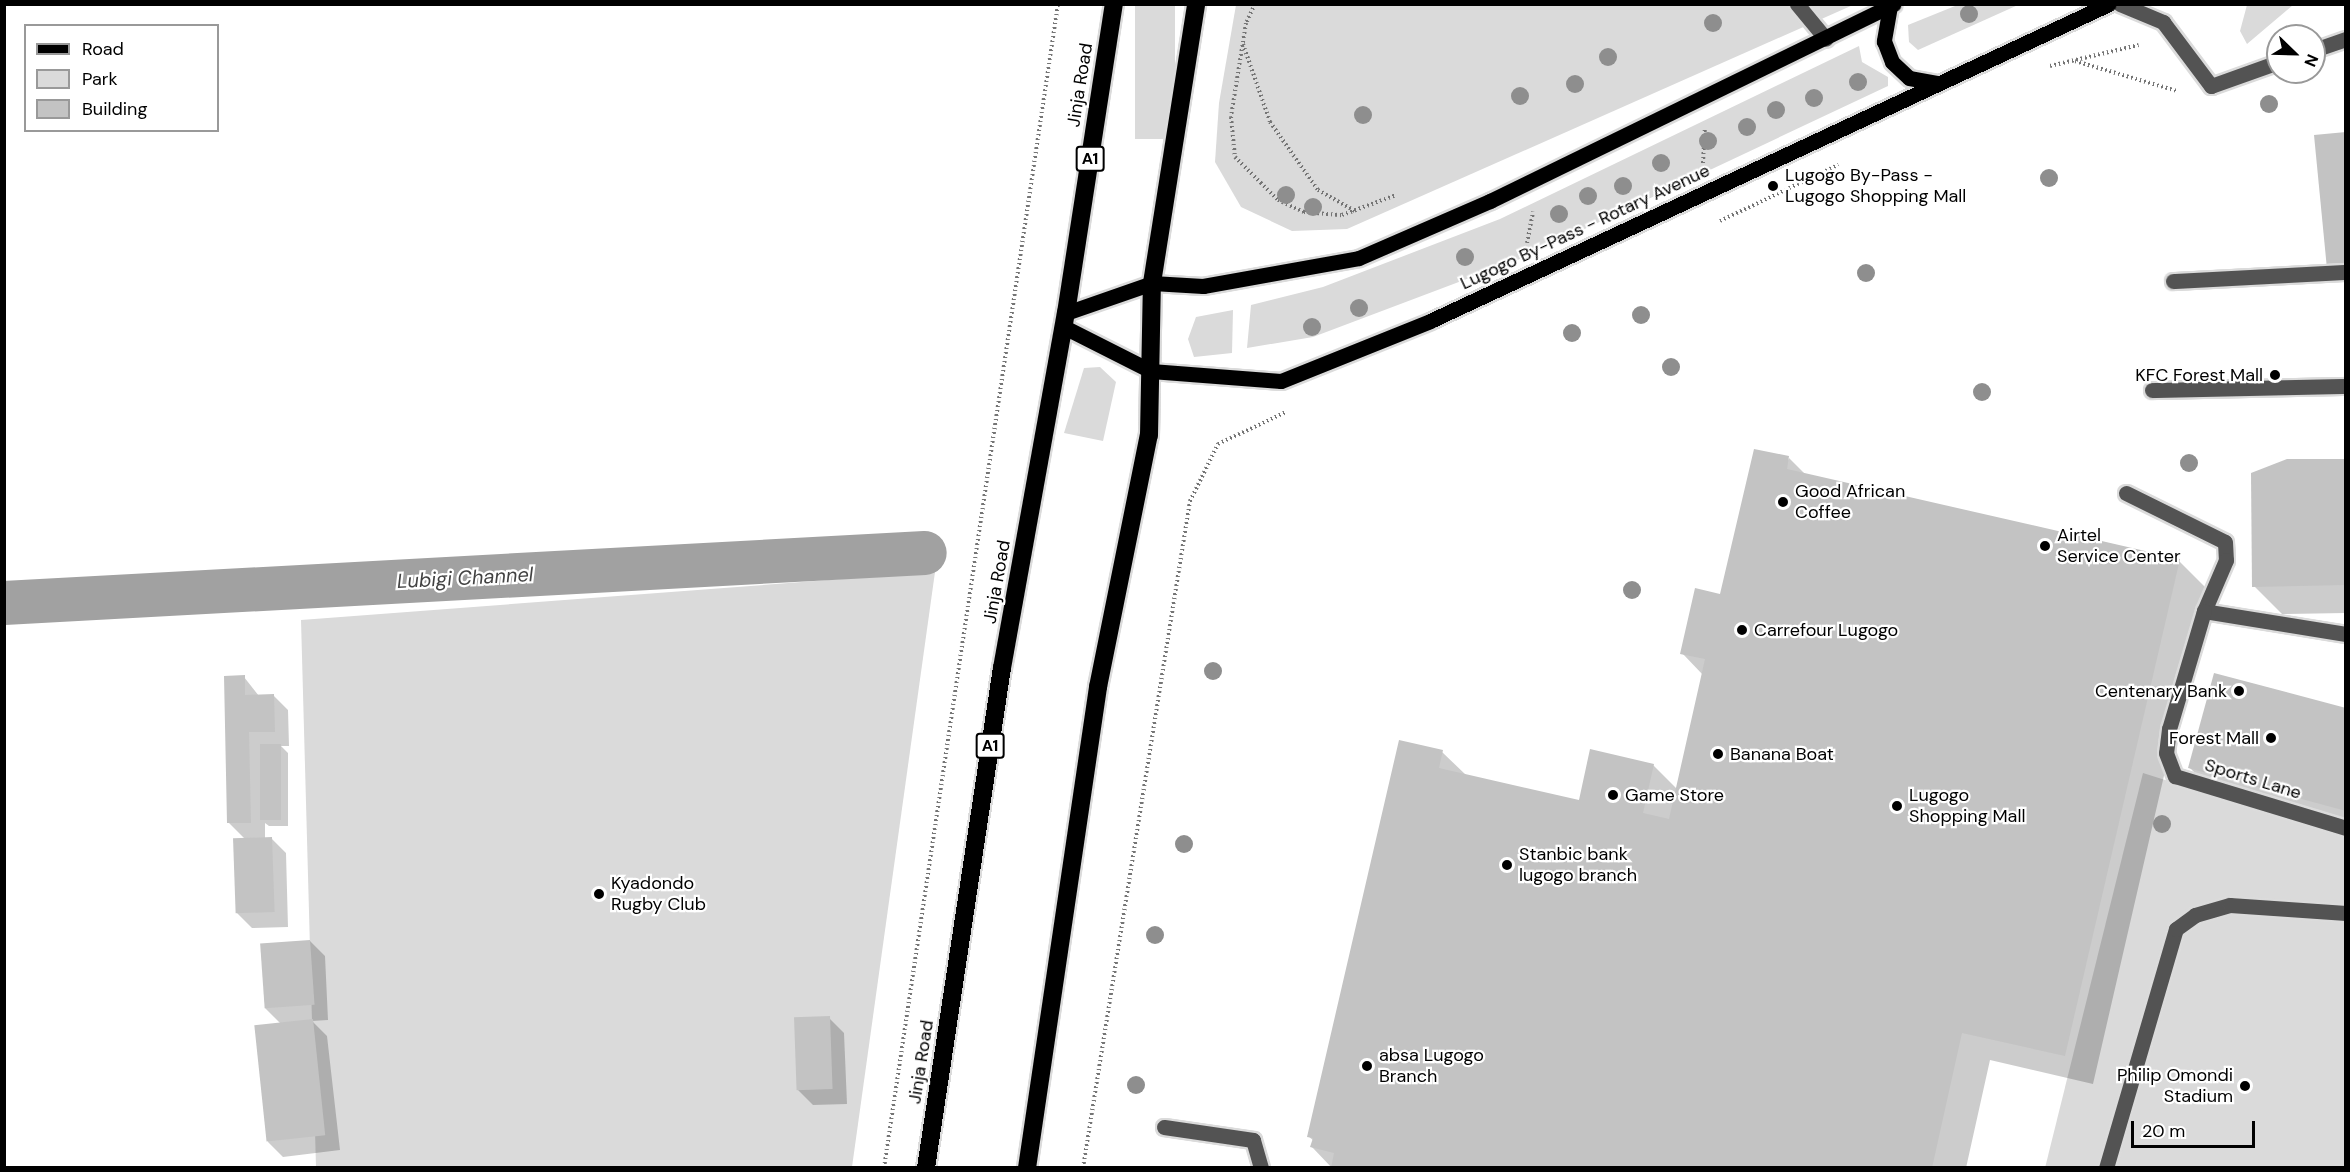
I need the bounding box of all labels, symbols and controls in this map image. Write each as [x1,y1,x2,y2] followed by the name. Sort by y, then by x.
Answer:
[24,24,219,132] legend
[2266,24,2326,84] north arrow
[82,37,124,61] text: Road
[1063,42,1097,128] street label: Jinja Road
[2299,51,2323,70] text: N
[82,67,118,91] text: Park
[82,97,147,121] text: Building
[1075,146,1105,172] road number: A1
[1457,160,1713,294] street label: Lugogo By-Pass - Rotary Avenue
[1785,165,1966,207] place label: Lugogo By-Pass - Lugogo Shopping Mall
[1766,179,1780,193] marker: Lugogo By-Pass - Lugogo Shopping Mall
[2135,364,2263,386] place label: KFC Forest Mall
[2268,368,2282,382] marker: KFC Forest Mall
[1795,481,1905,524] place label: Good African Coffee
[1776,495,1790,509] marker: Good African Coffee
[2057,525,2181,568] place label: Airtel Service Center
[979,539,1015,625] street label: Jinja Road
[2038,539,2052,553] marker: Airtel Service Center
[396,562,534,594] water label: Lubigi Channel
[1754,619,1898,641] place label: Carrefour Lugogo
[1735,623,1749,637] marker: Carrefour Lugogo
[2095,680,2227,702] place label: Centenary Bank
[2232,684,2246,698] marker: Centenary Bank
[2169,727,2259,749] place label: Forest Mall
[2264,731,2278,745] marker: Forest Mall
[975,733,1005,759] road number: A1
[1730,743,1834,765] place label: Banana Boat
[1711,747,1725,761] marker: Banana Boat
[2202,754,2304,804] street label: Sports Lane
[1625,784,1724,806] place label: Game Store
[1909,785,2025,828] place label: Lugogo Shopping Mall
[1606,788,1620,802] marker: Game Store
[1890,799,1904,813] marker: Lugogo Shopping Mall
[1519,844,1637,886] place label: Stanbic bank lugogo branch
[1500,858,1514,872] marker: Stanbic bank lugogo branch
[611,873,706,916] place label: Kyadondo Rugby Club
[592,887,606,901] marker: Kyadondo Rugby Club
[904,1019,938,1105] street label: Jinja Road
[1379,1045,1484,1088] place label: absa Lugogo Branch
[1360,1059,1374,1073] marker: absa Lugogo Branch
[2117,1065,2233,1108] place label: Philip Omondi Stadium
[2238,1079,2252,1093] marker: Philip Omondi Stadium
[2134,1109,2258,1147] scale bar
[2142,1119,2185,1143] text: 20 m

